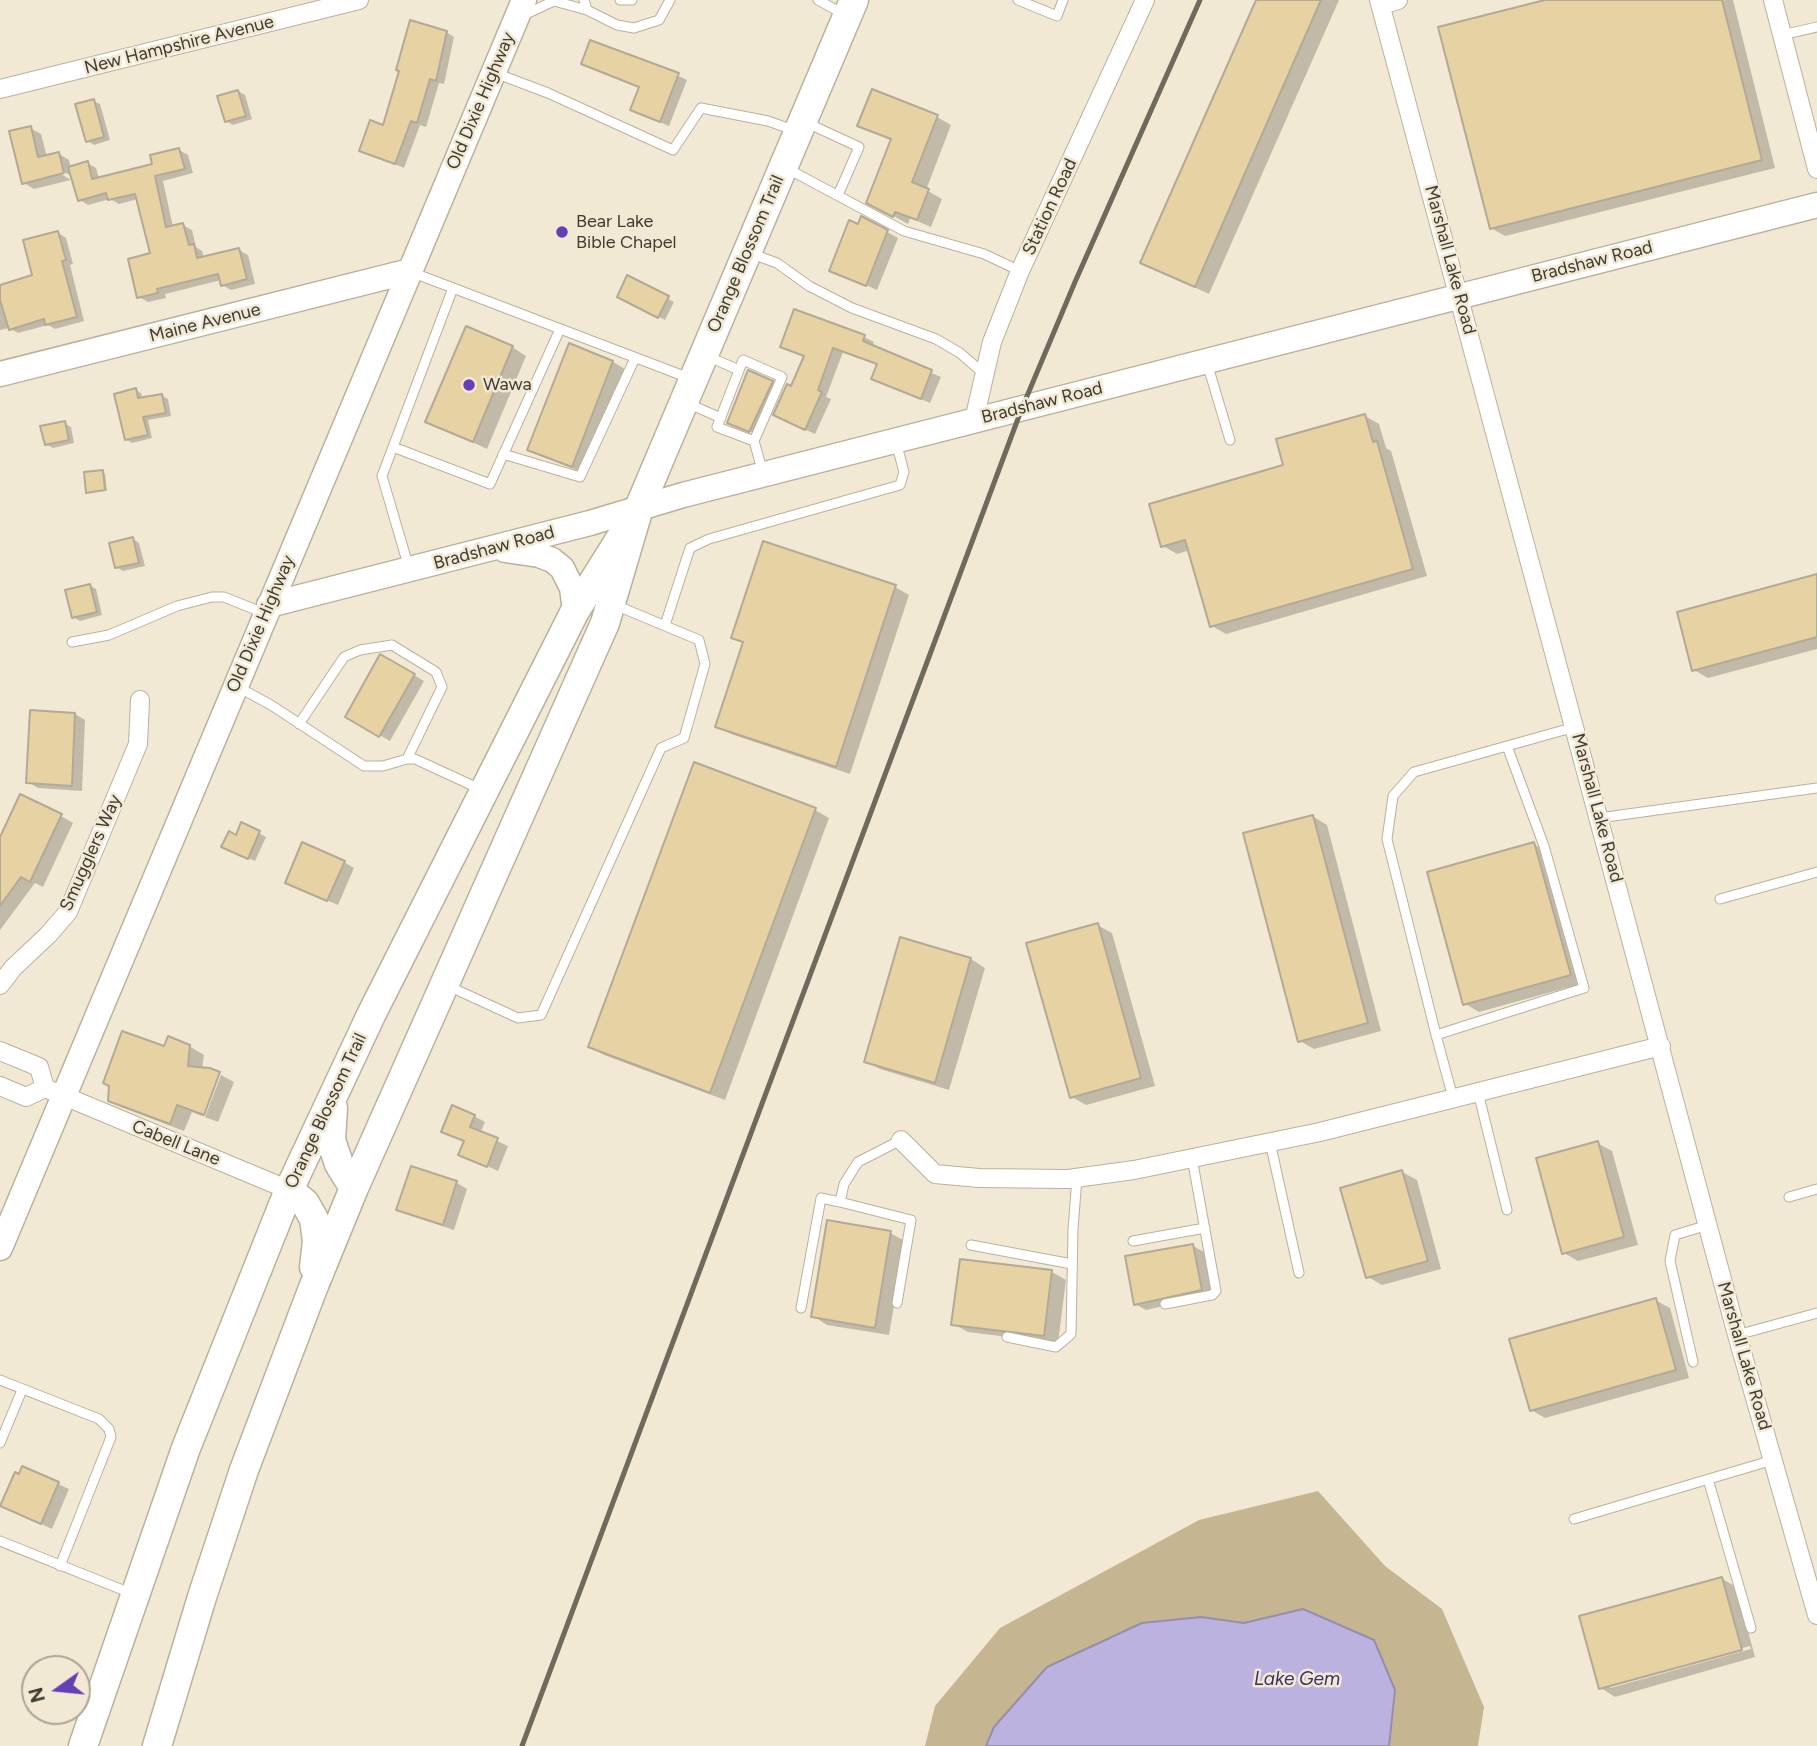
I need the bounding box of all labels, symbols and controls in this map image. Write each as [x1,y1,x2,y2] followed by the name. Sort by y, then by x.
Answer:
[82,11,276,79] street label: New Hampshire Avenue
[442,29,520,173] street label: Old Dixie Highway
[1018,155,1082,259] street label: Station Road
[703,172,789,336] street label: Orange Blossom Trail
[1420,183,1480,337] street label: Marshall Lake Road
[576,211,677,254] place label: Bear Lake Bible Chapel
[554,224,570,240] marker: Bear Lake Bible Chapel
[1529,236,1655,288] street label: Bradshaw Road
[147,299,263,347] street label: Maine Avenue
[483,374,532,396] place label: Wawa
[461,377,477,393] marker: Wawa
[979,377,1105,429] street label: Bradshaw Road
[431,521,557,575] street label: Bradshaw Road
[222,552,300,696] street label: Old Dixie Highway
[1567,731,1627,885] street label: Marshall Lake Road
[56,791,126,915] street label: Smugglers Way
[281,1030,371,1192] street label: Orange Blossom Trail
[129,1116,223,1170] street label: Cabell Lane
[1712,1279,1776,1433] street label: Marshall Lake Road
[21,1655,91,1725] north arrow
[1254,1668,1340,1690] water label: Lake Gem
[24,1685,50,1705] text: N

